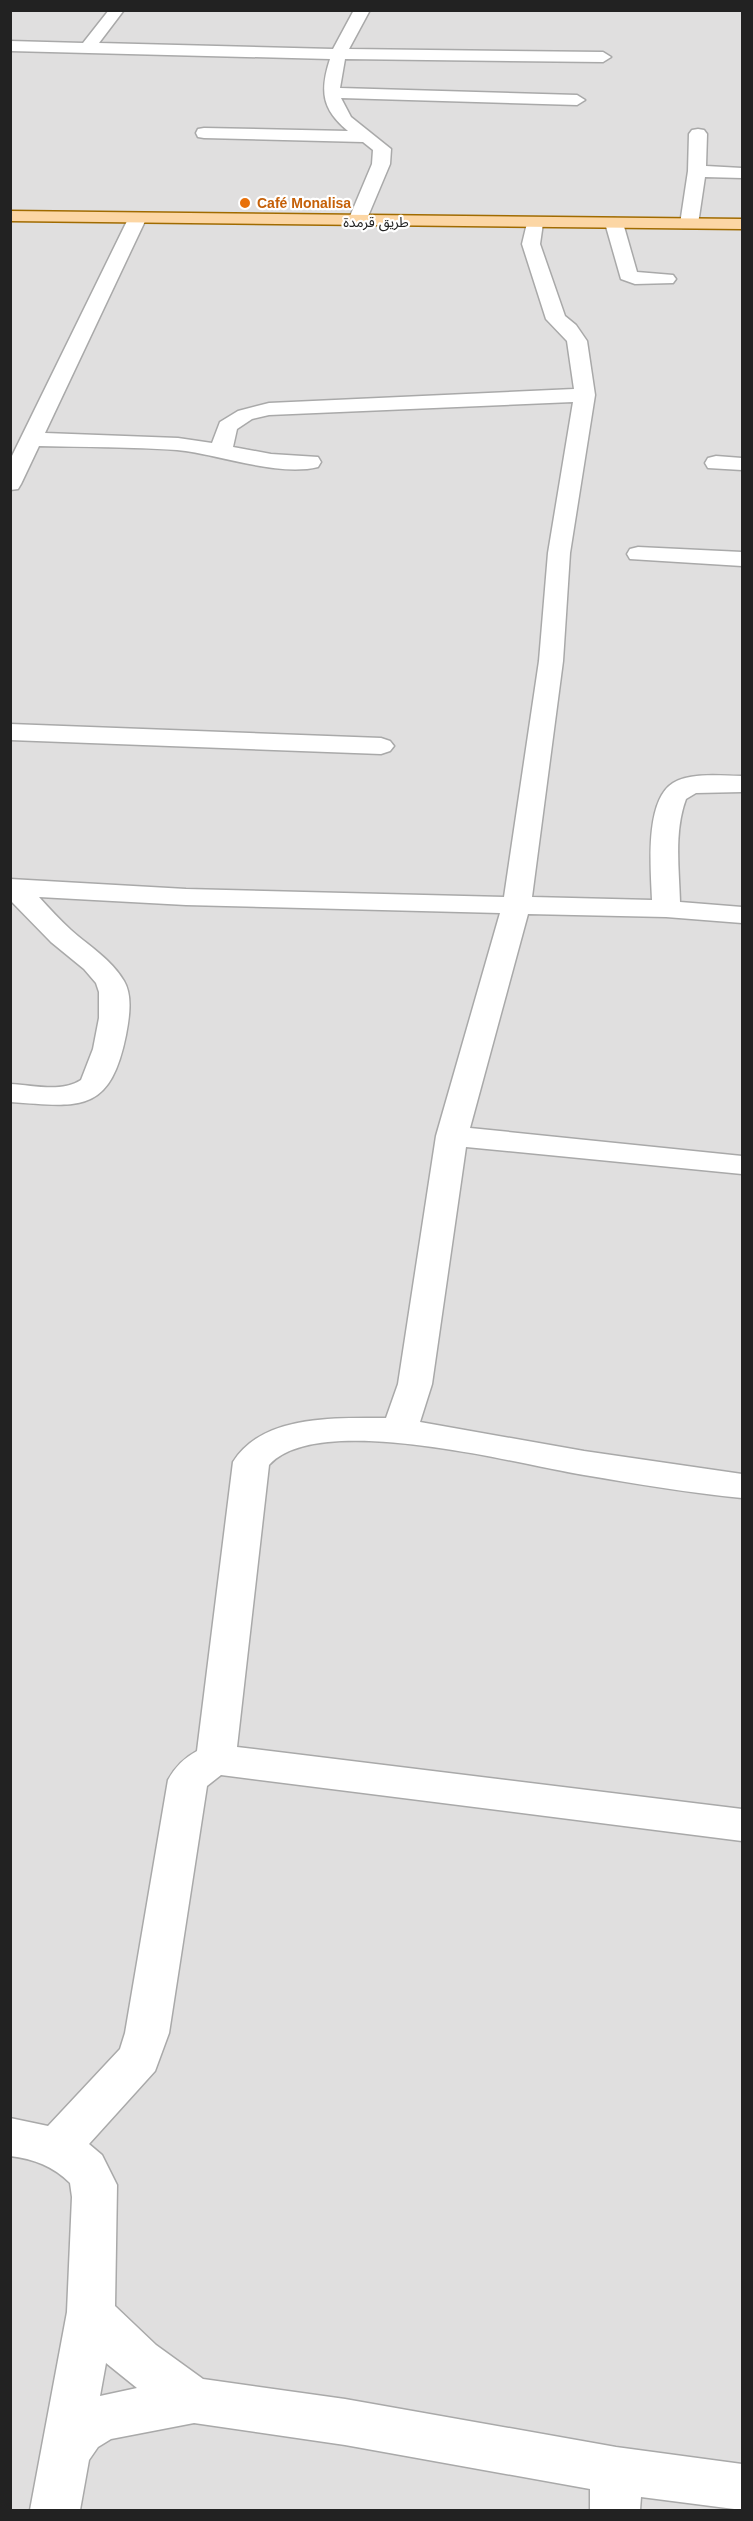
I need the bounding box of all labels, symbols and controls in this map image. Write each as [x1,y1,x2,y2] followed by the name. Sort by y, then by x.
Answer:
[257,195,351,211] place label: Café Monalisa
[238,196,252,210] marker: Café Monalisa
[343,214,409,232] street label: طريق قرمدة

